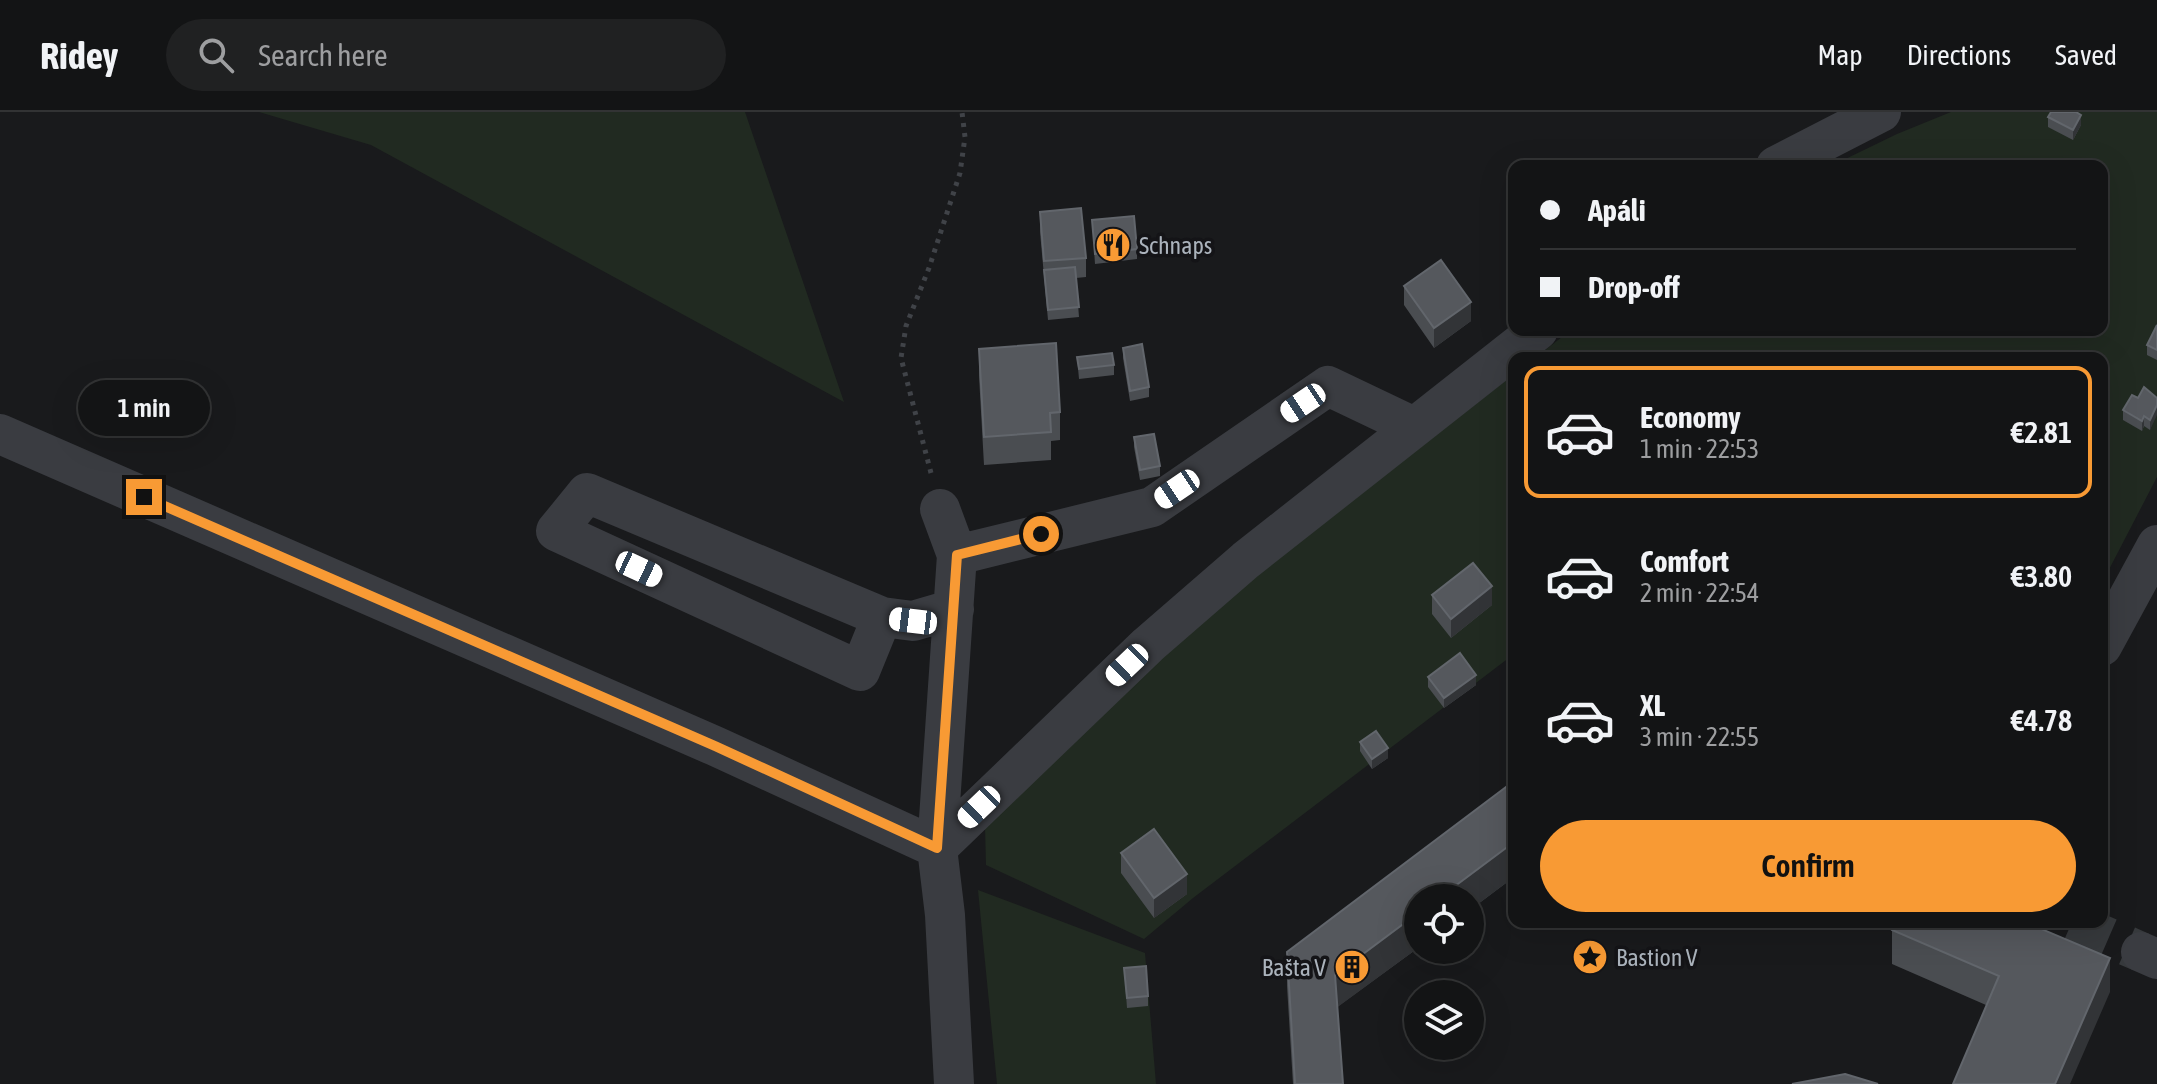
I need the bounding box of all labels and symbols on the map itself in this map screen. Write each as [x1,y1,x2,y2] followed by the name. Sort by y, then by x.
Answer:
[1094,226,1132,264] restaurant icon: Schnaps
[1139,232,1212,259] place label: Schnaps
[1276,380,1330,426] car
[78,381,210,437] callout: 1 min
[1150,466,1204,512] car
[126,479,162,515] route end
[1023,516,1059,552] route start
[612,548,666,590] car
[888,606,938,636] car
[1101,640,1153,690] car
[953,782,1005,832] car
[1571,938,1609,976] place icon: Bastion V
[1616,944,1698,971] place label: Bastion V
[1333,948,1371,986] building icon: Bašta V
[1262,954,1326,981] place label: Bašta V

